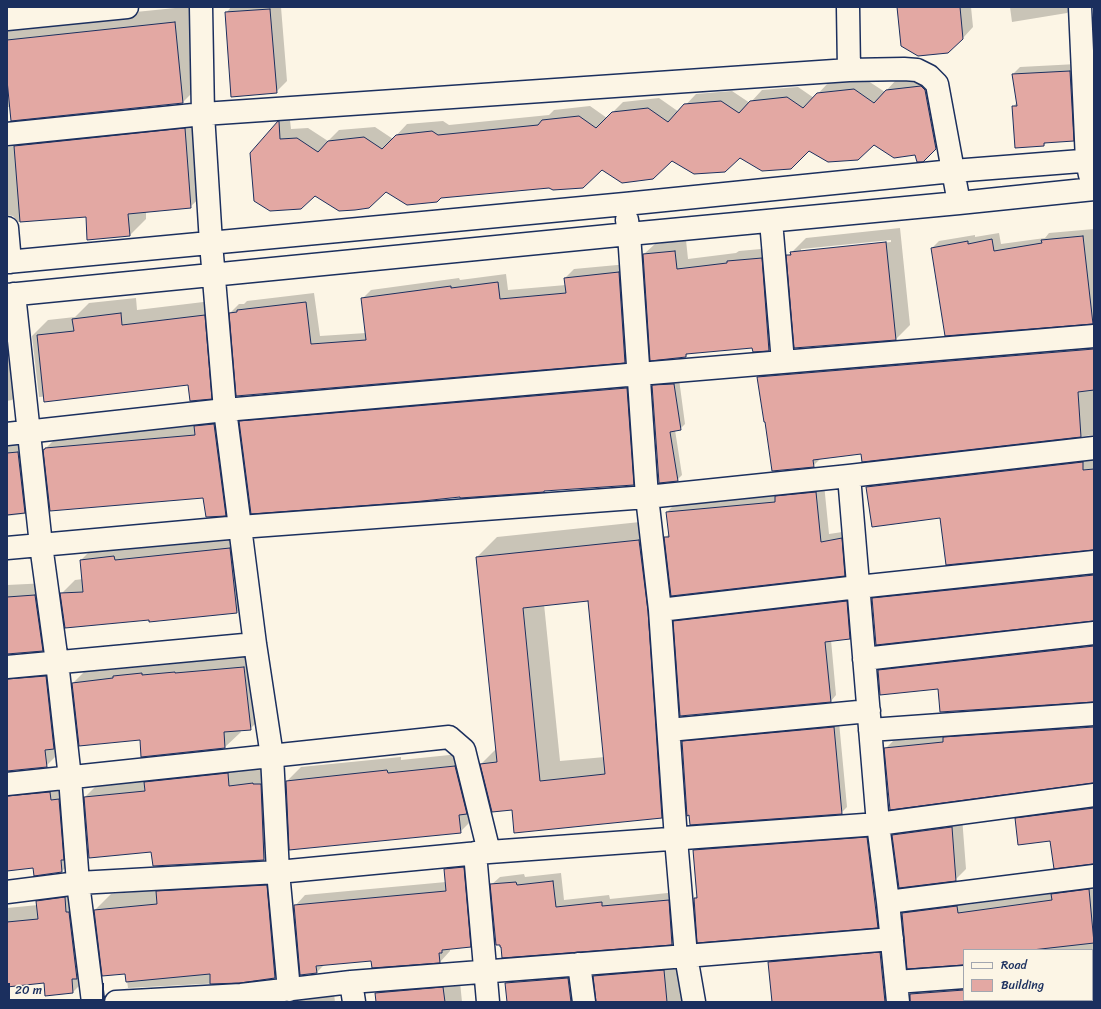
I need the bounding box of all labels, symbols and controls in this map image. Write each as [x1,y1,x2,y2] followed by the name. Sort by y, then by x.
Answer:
[963,949,1093,1001] legend
[1001,954,1027,976] text: Road
[1001,974,1044,996] text: Building
[10,975,106,1001] scale bar
[15,979,42,1001] text: 20 m

